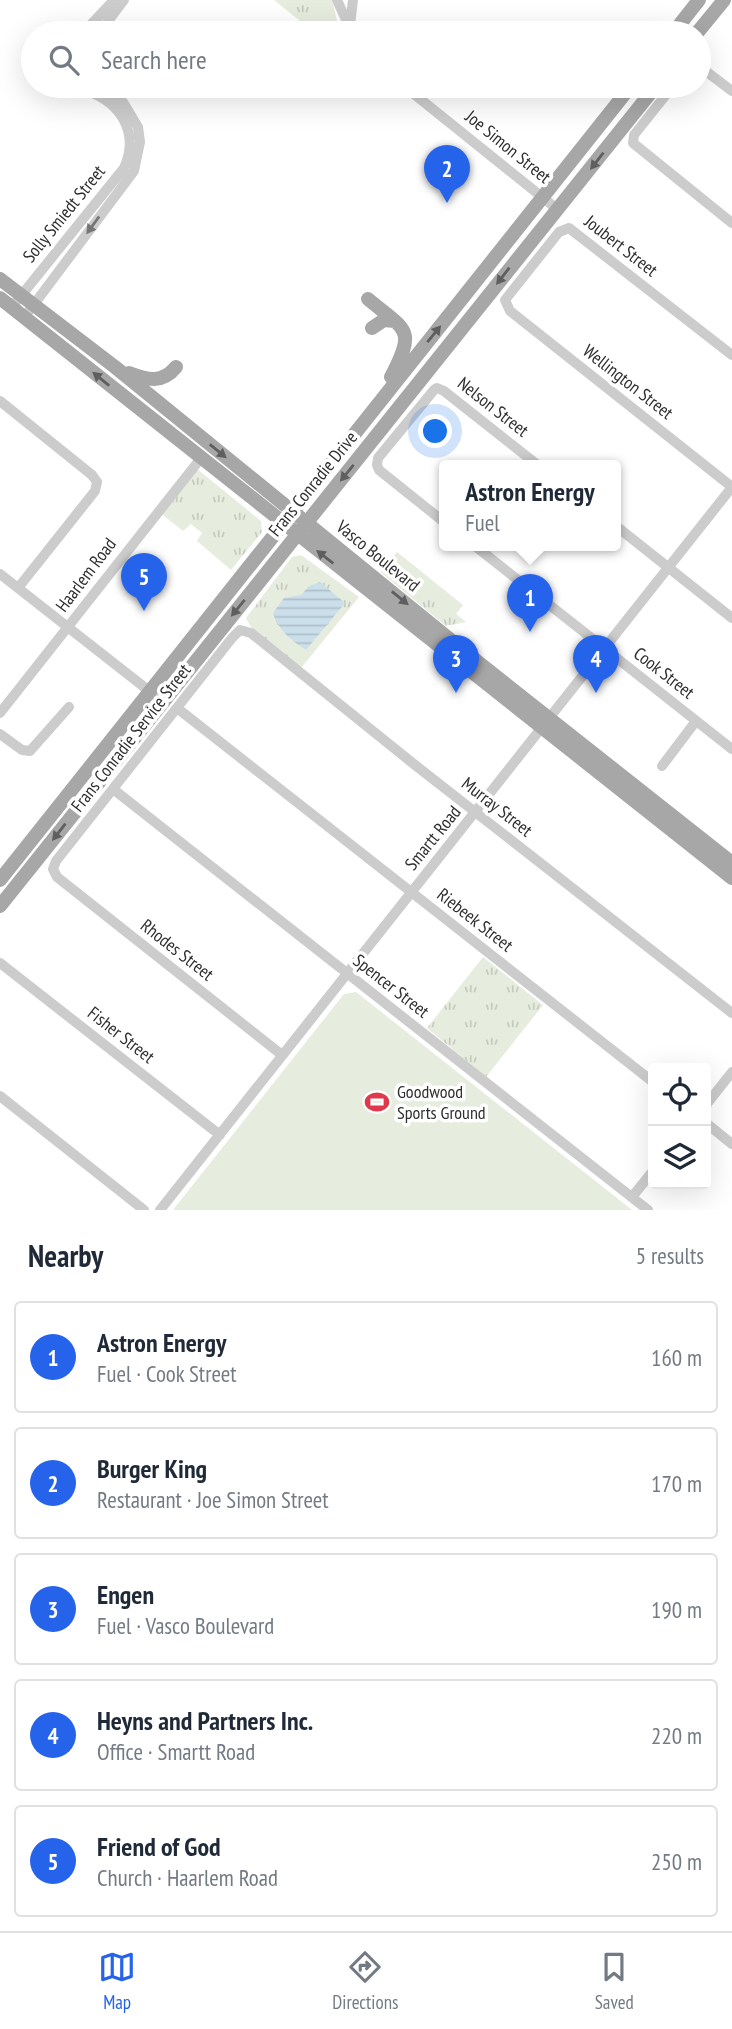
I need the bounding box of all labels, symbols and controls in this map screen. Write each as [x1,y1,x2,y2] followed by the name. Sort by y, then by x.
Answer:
[21,21,711,98] search box
[45,41,83,79] icon: search
[101,43,207,76] text: Search here
[460,104,556,188] street label: Joe Simon Street
[424,145,470,203] pin: 2
[590,152,605,169] one-way arrow
[17,160,110,267] street label: Solly Smiedt Street
[579,209,663,281] street label: Joubert Street
[86,216,100,234] one-way arrow
[495,267,510,285] one-way arrow
[426,325,441,342] one-way arrow
[579,339,678,424] street label: Wellington Street
[93,371,111,386] one-way arrow
[453,372,534,442] street label: Nelson Street
[418,414,452,448] your location
[263,426,362,541] street label: Frans Conradie Drive
[208,443,226,458] one-way arrow
[439,460,621,551] popup
[339,463,354,481] one-way arrow
[465,475,595,508] text: Astron Energy
[465,508,500,537] text: Fuel
[331,514,425,596] street label: Vasco Boulevard
[50,533,121,616] street label: Haarlem Road
[317,549,335,564] one-way arrow
[121,553,167,611] pin: 5
[507,574,553,632] pin: 1
[392,590,409,605] one-way arrow
[231,598,246,616] one-way arrow
[433,635,479,693] pin: 3
[573,635,619,693] pin: 4
[629,642,699,704] street label: Cook Street
[66,659,196,816] street label: Frans Conradie Service Street
[457,772,537,841] street label: Murray Street
[400,801,466,875] street label: Smartt Road
[52,823,67,840] one-way arrow
[433,883,518,956] street label: Riebeek Street
[136,914,219,985] street label: Rhodes Street
[349,949,434,1023] street label: Spencer Street
[83,1001,159,1068] street label: Fisher Street
[648,1063,711,1189] map controls
[648,1063,711,1126] button: locate
[397,1080,486,1124] place label: Goodwood Sports Ground
[363,1088,391,1116] sports icon: Goodwood Sports Ground
[648,1126,711,1189] button: layers
[28,1236,103,1275] text: Nearby
[636,1241,704,1270] text: 5 results
[97,1326,226,1359] text: Astron Energy
[48,1343,59,1372] text: 1
[651,1343,702,1372] text: 160 m
[97,1359,237,1388] text: Fuel · Cook Street
[97,1452,207,1485] text: Burger King
[48,1469,59,1498] text: 2
[651,1469,702,1498] text: 170 m
[97,1485,329,1514] text: Restaurant · Joe Simon Street
[97,1578,154,1611] text: Engen
[48,1595,59,1624] text: 3
[651,1595,702,1624] text: 190 m
[97,1611,274,1640] text: Fuel · Vasco Boulevard
[97,1704,313,1737] text: Heyns and Partners Inc.
[48,1721,59,1750] text: 4
[651,1721,702,1750] text: 220 m
[97,1737,255,1766] text: Office · Smartt Road
[97,1830,221,1863] text: Friend of God
[48,1847,59,1876] text: 5
[651,1847,702,1876] text: 250 m
[97,1863,278,1892] text: Church · Haarlem Road
[98,1948,136,2014] tab: Map
[332,1948,398,2014] tab: Directions
[595,1948,634,2014] tab: Saved

